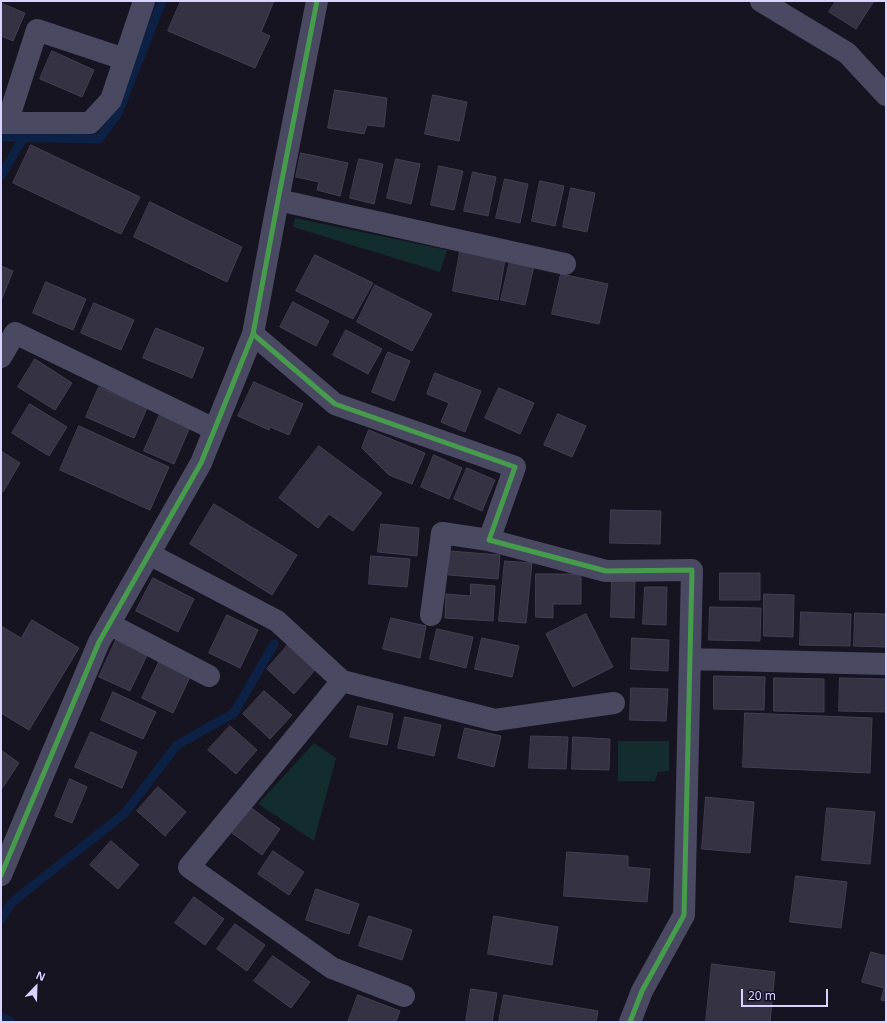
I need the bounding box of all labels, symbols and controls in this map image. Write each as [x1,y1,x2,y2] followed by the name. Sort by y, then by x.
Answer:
[16,967,56,1007] north arrow
[34,967,48,984] text: N
[743,981,830,1007] scale bar
[748,987,776,1004] text: 20 m

